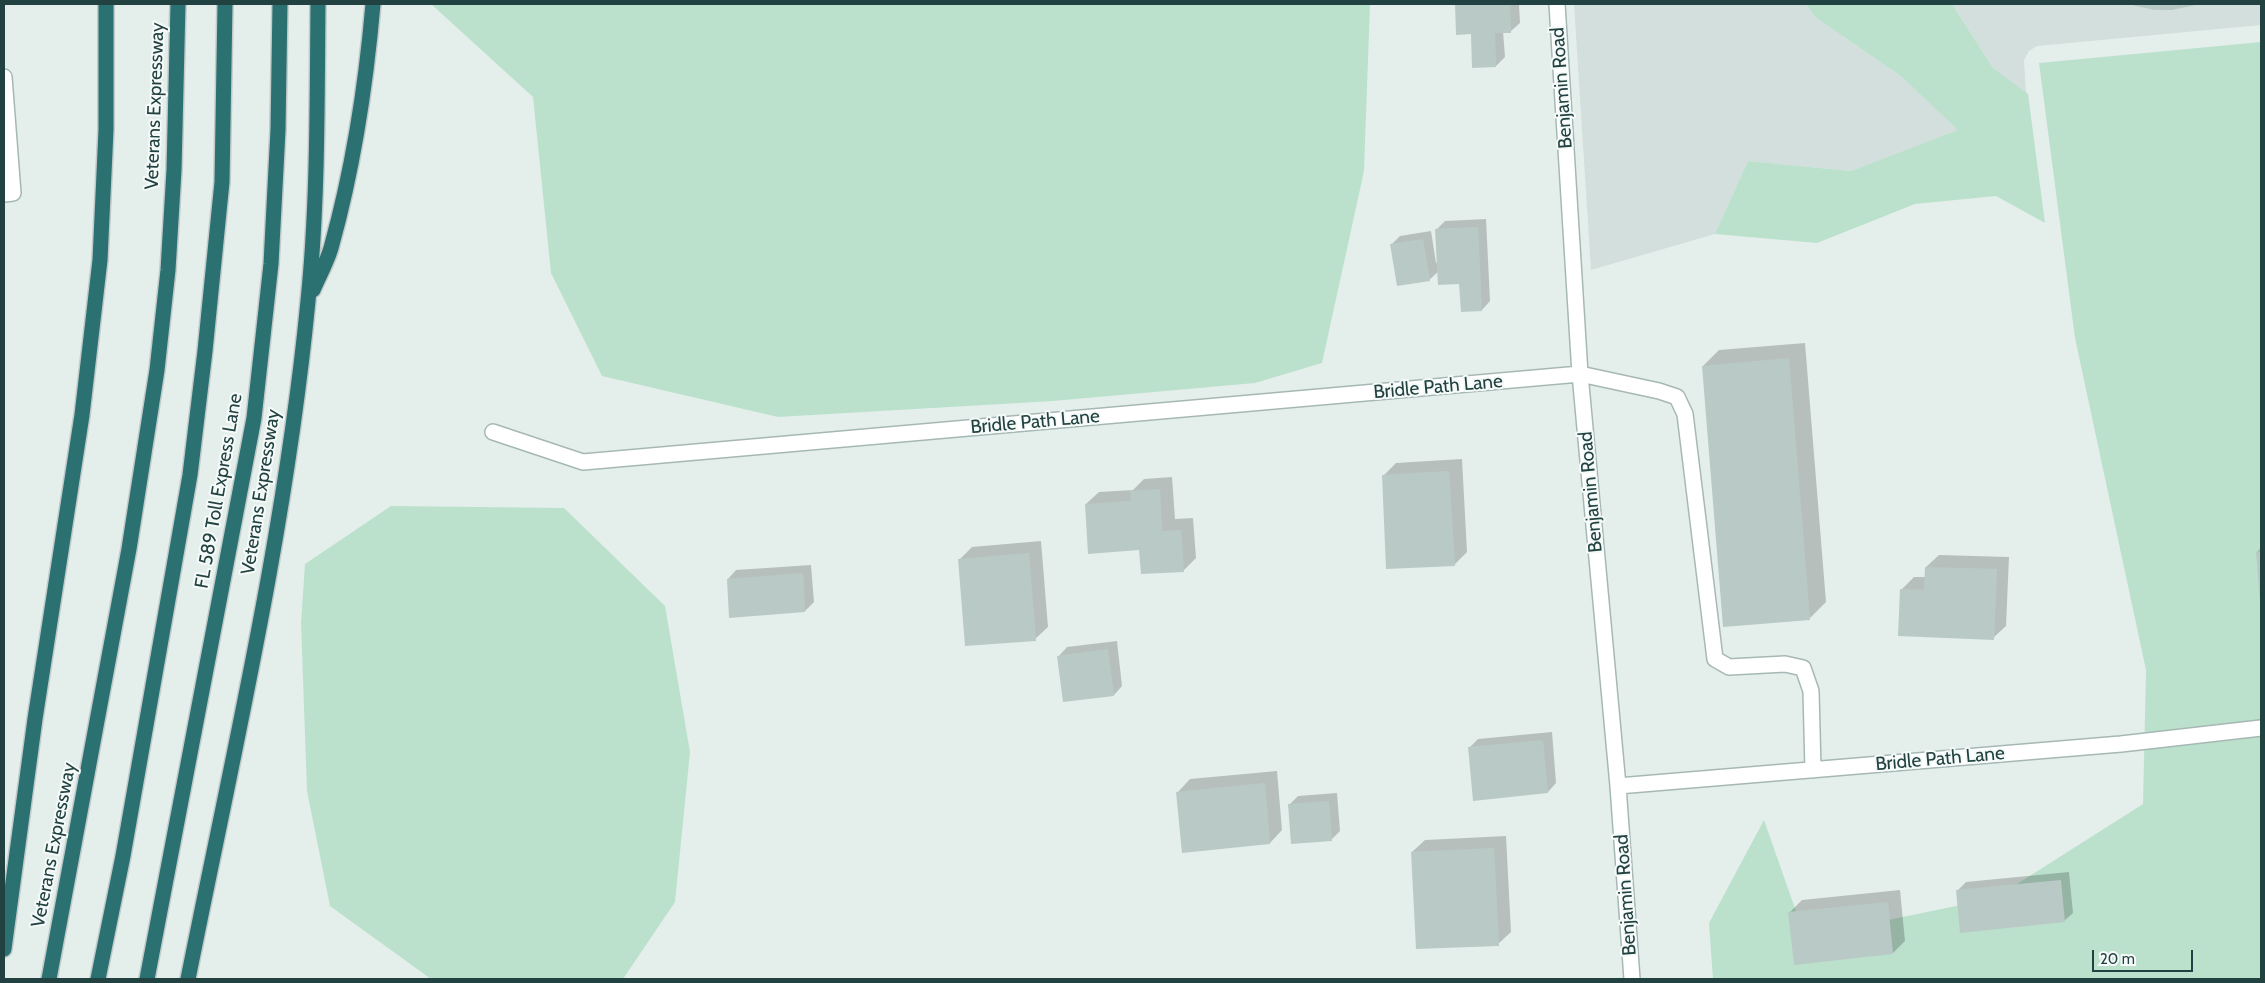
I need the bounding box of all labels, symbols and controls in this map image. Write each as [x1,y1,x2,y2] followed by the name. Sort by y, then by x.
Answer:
[141,22,169,190] street label: Veterans Expressway
[1546,27,1578,149] street label: Benjamin Road
[1372,370,1504,404] street label: Bridle Path Lane
[191,392,247,590] street label: FL 589 Toll Express Lane
[969,405,1101,439] street label: Bridle Path Lane
[237,408,285,576] street label: Veterans Expressway
[1574,430,1608,554] street label: Benjamin Road
[1874,742,2006,776] street label: Bridle Path Lane
[27,761,81,929] street label: Veterans Expressway
[1610,834,1642,956] street label: Benjamin Road
[2095,940,2196,972] scale bar
[2100,950,2135,968] text: 20 m

